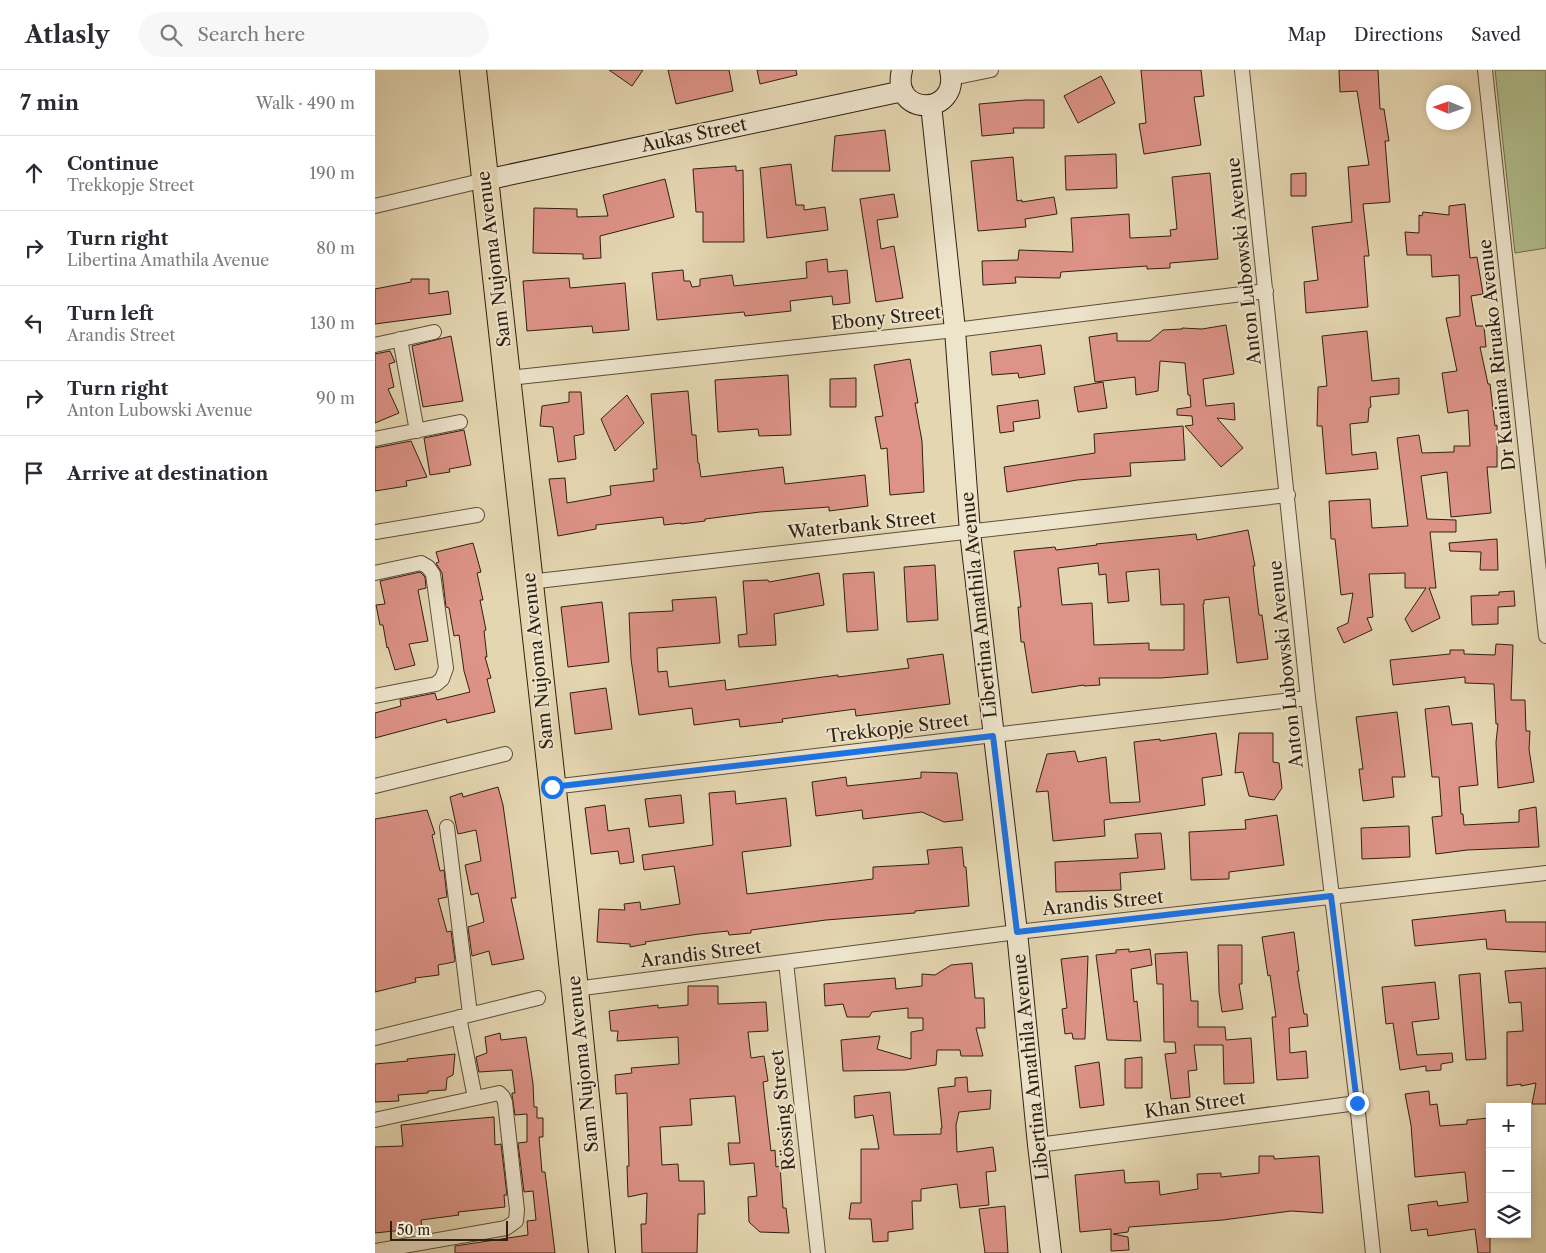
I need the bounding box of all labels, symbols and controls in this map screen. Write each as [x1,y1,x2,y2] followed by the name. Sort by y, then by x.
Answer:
[139,12,489,57] search box
[25,20,109,49] text: Atlasly
[157,21,185,49] icon: search
[197,23,305,46] text: Search here
[1287,24,1326,46] text: Map
[1354,24,1443,46] text: Directions
[1471,24,1521,46] text: Saved
[1426,85,1471,130] north arrow
[20,90,79,115] text: 7 min
[256,93,355,113] text: Walk · 490 m
[638,113,749,157] street label: Aukas Street
[67,152,159,175] text: Continue
[1222,156,1266,367] street label: Anton Lubowski Avenue
[20,159,48,187] icon: ahead
[310,163,355,183] text: 190 m
[472,170,516,348] street label: Sam Nujoma Avenue
[67,175,194,195] text: Trekkopje Street
[67,227,168,250] text: Turn right
[20,234,48,262] icon: right
[316,238,355,258] text: 80 m
[1474,238,1520,472] street label: Dr Kuaima Riruako Avenue
[67,250,269,270] text: Libertina Amathila Avenue
[830,301,943,335] street label: Ebony Street
[67,302,154,325] text: Turn left
[20,309,48,337] icon: left
[310,313,355,333] text: 130 m
[67,325,175,345] text: Arandis Street
[67,377,168,400] text: Turn right
[20,384,48,412] icon: right
[316,388,355,408] text: 90 m
[67,400,252,420] text: Anton Lubowski Avenue
[20,459,48,487] icon: arrive
[67,462,268,485] text: Arrive at destination
[956,491,1002,719] street label: Libertina Amathila Avenue
[786,506,938,544] street label: Waterbank Street
[1264,559,1308,770] street label: Anton Lubowski Avenue
[518,572,558,750] street label: Sam Nujoma Avenue
[826,708,971,748] street label: Trekkopje Street
[541,776,564,799] route start
[1040,886,1165,920] street label: Arandis Street
[638,936,763,972] street label: Arandis Street
[1008,953,1054,1181] street label: Libertina Amathila Avenue
[563,975,603,1153] street label: Sam Nujoma Avenue
[766,1048,800,1172] street label: Rössing Street
[1143,1087,1248,1123] street label: Khan Street
[1346,1092,1369,1115] route end
[1486,1103,1531,1238] map controls
[1486,1103,1531,1148] button: +
[1486,1148,1531,1193] button: −
[1486,1193,1531,1238] button: layers
[390,1218,507,1241] scale bar
[397,1221,430,1239] text: 50 m

